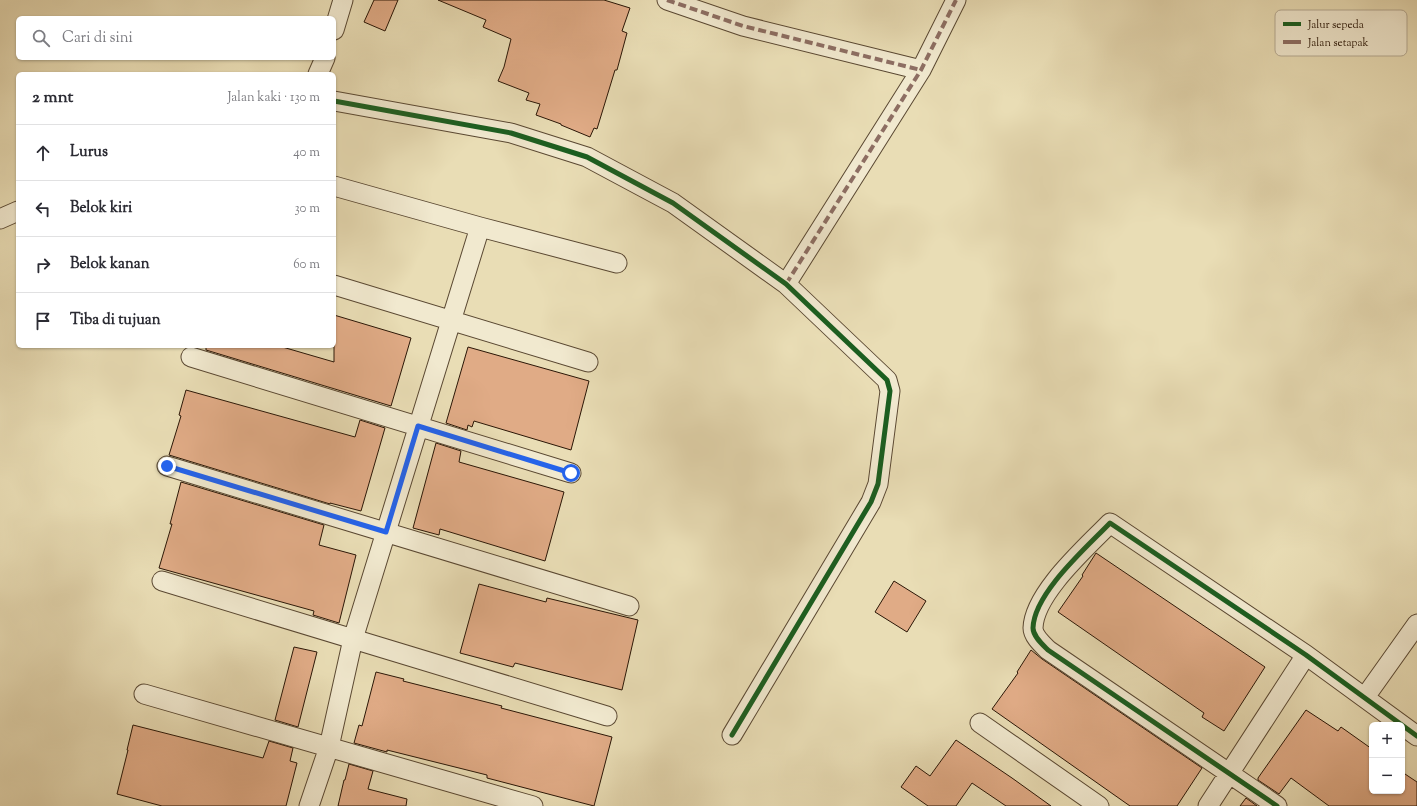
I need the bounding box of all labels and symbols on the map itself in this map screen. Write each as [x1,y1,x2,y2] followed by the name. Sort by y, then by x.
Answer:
[1275,10,1407,56] legend
[1307,17,1364,33] text: Jalur sepeda
[1307,35,1369,51] text: Jalan setapak
[158,457,176,475] route end
[562,464,580,482] route start

